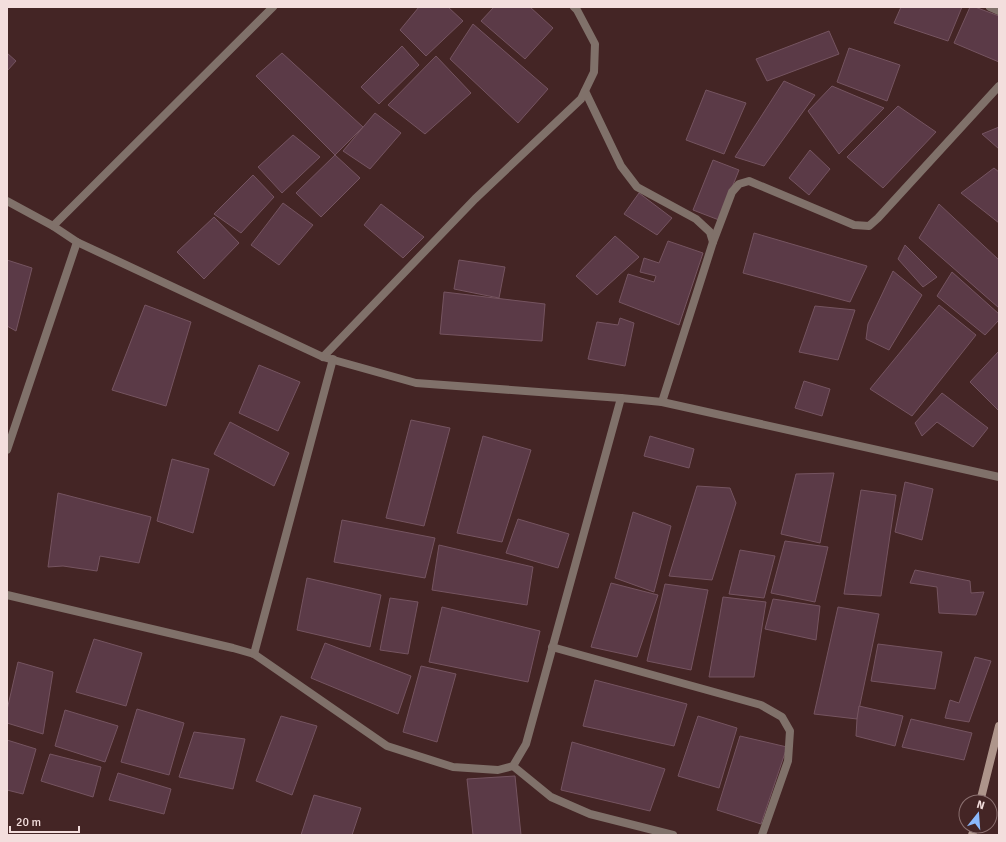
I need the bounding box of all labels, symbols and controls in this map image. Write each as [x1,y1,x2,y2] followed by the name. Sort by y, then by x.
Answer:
[958,794,998,834] north arrow
[975,798,986,812] text: N
[10,808,79,834] scale bar
[16,815,41,830] text: 20 m

